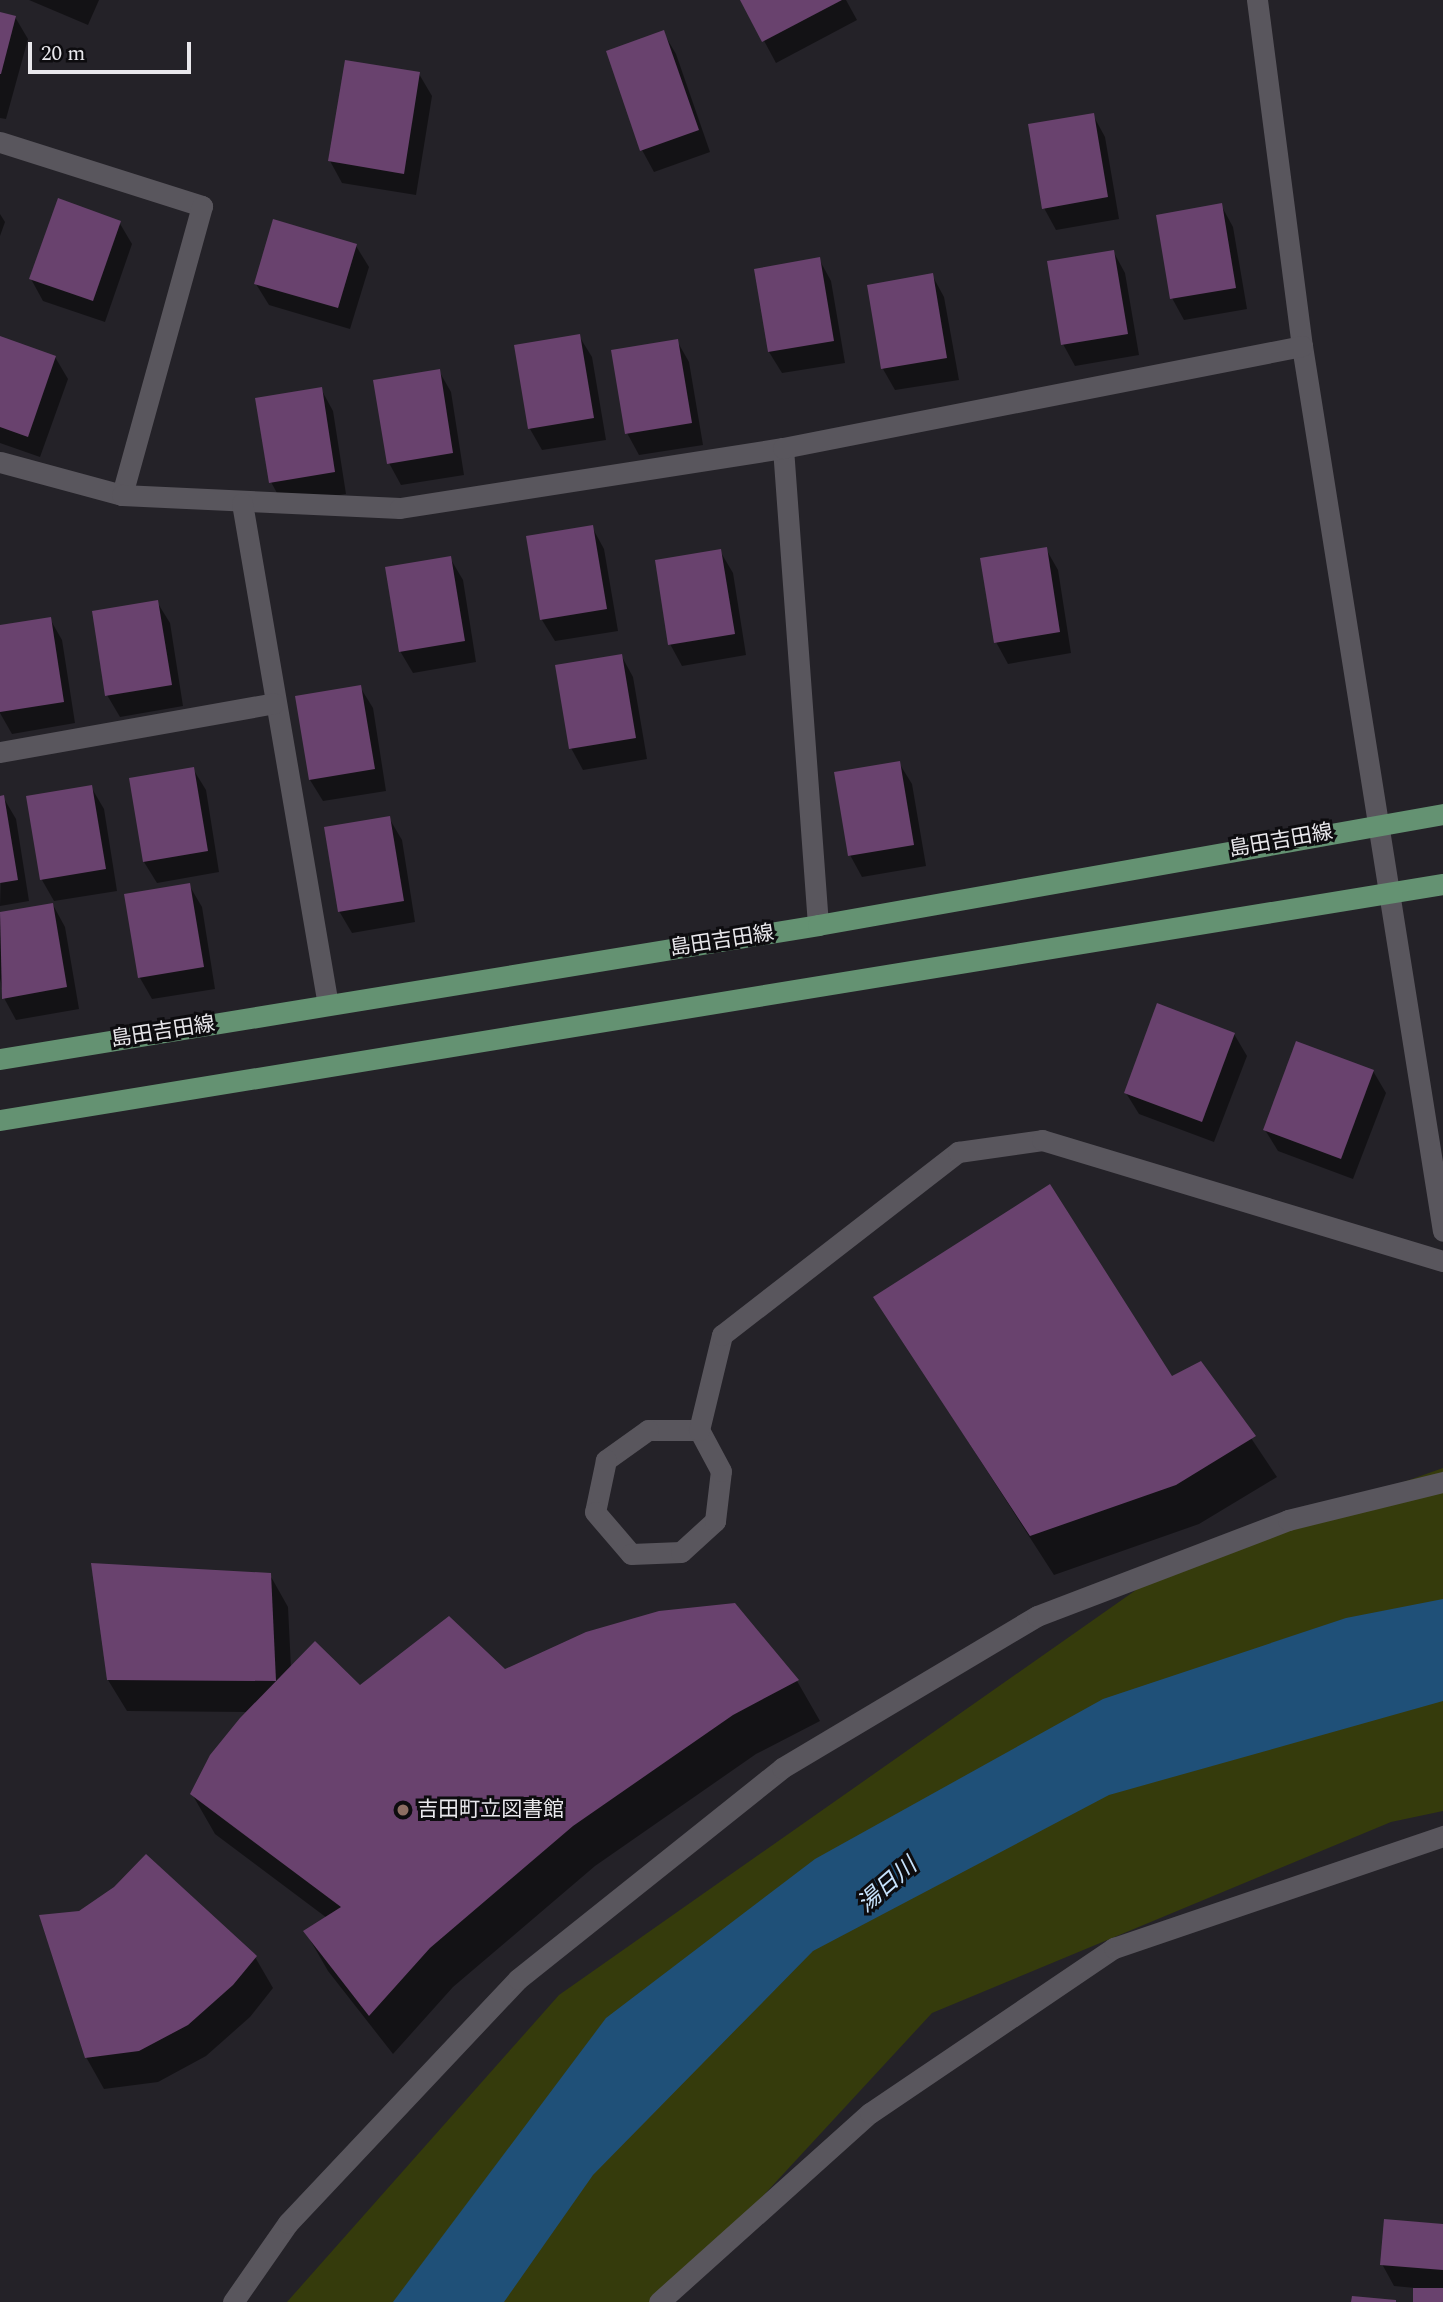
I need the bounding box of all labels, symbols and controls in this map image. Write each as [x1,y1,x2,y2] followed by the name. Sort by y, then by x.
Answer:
[32,28,194,72] scale bar
[41,38,85,70] text: 20 m
[1227,819,1335,863] street label: 島田吉田線
[668,920,776,962] street label: 島田吉田線
[109,1011,217,1053] street label: 島田吉田線
[417,1797,564,1823] place label: 吉田町立図書館
[395,1802,411,1818] marker: 吉田町立図書館
[853,1853,923,1919] water label: 湯日川

